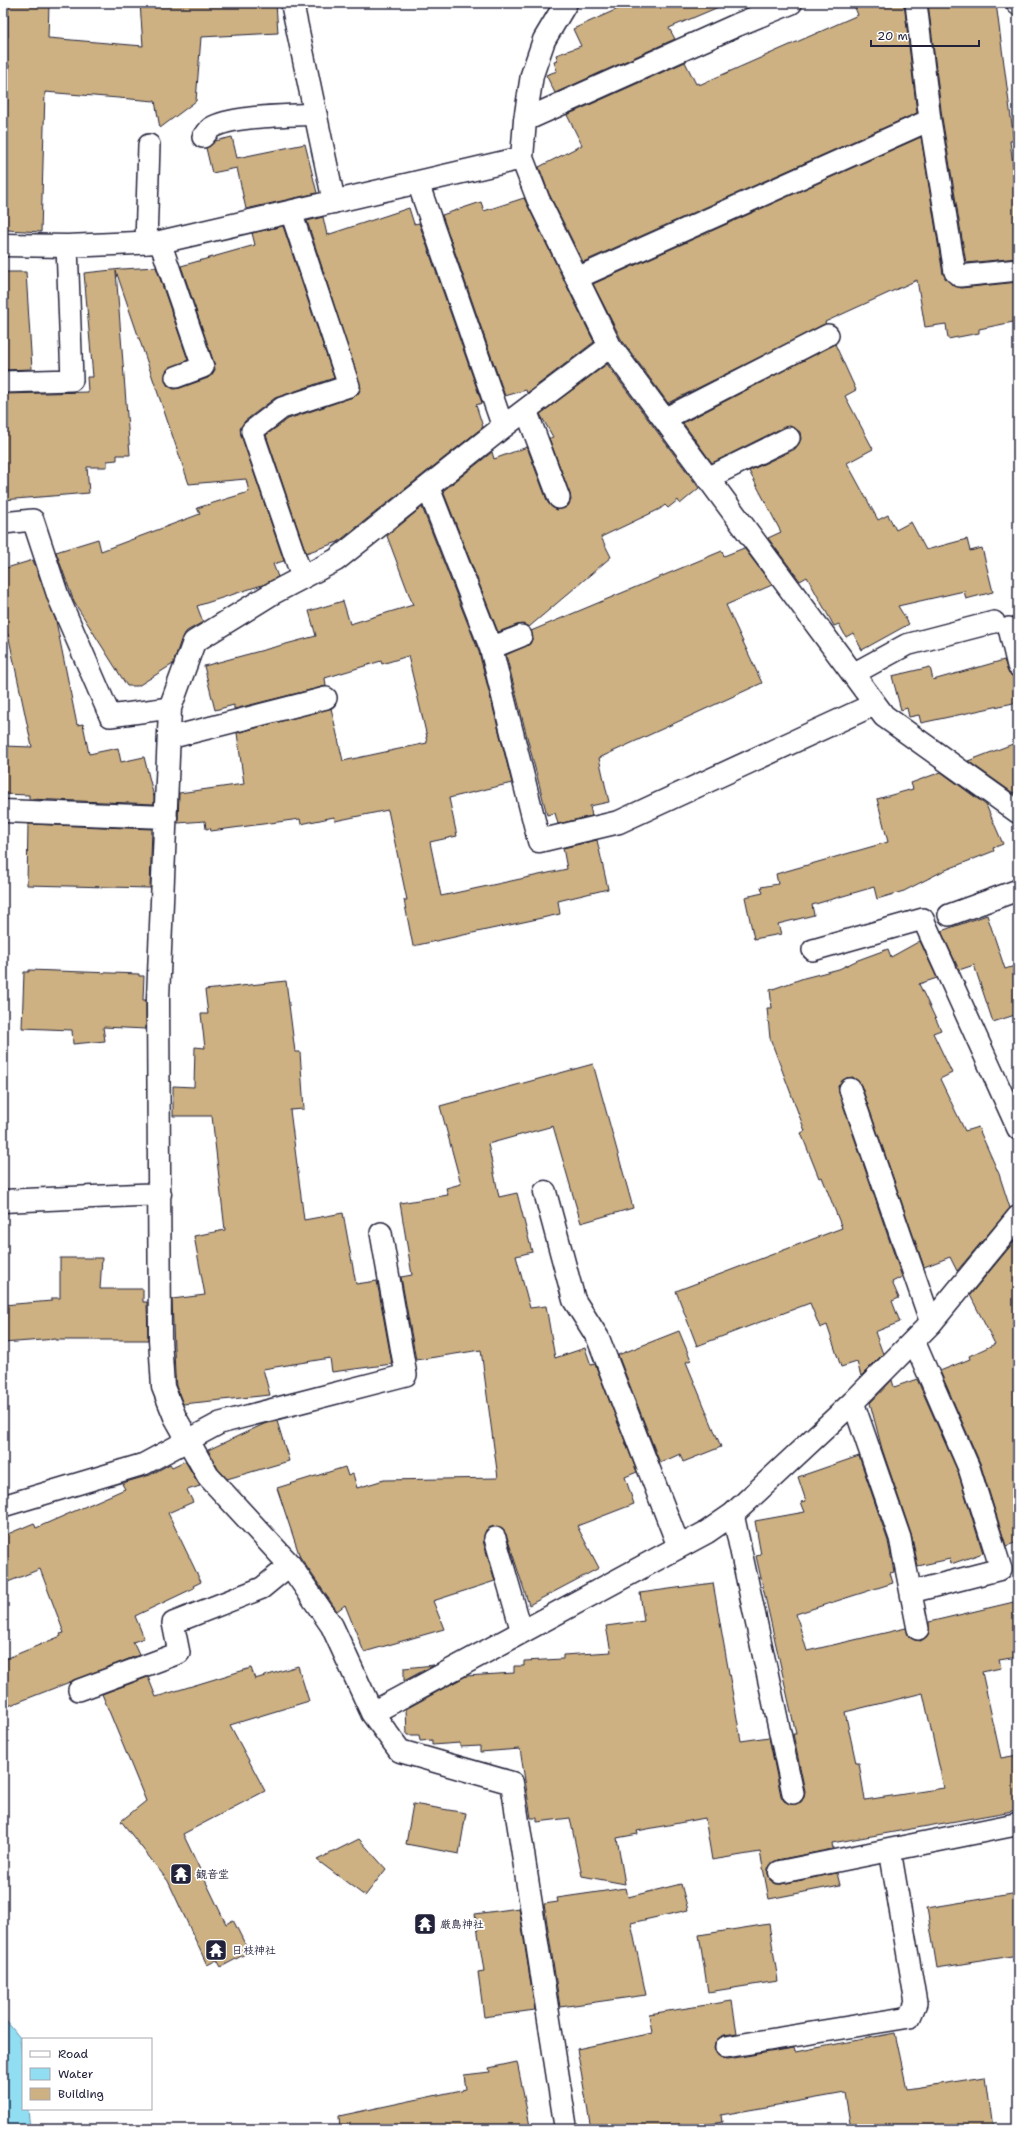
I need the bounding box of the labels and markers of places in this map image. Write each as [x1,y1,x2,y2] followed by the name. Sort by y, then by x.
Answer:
[168,1861,194,1887] temple icon: 観音堂
[196,1867,229,1882] place label: 観音堂
[412,1911,438,1937] temple icon: 厳島神社
[440,1917,484,1932] place label: 厳島神社
[203,1937,229,1963] temple icon: 日枝神社
[232,1943,276,1958] place label: 日枝神社

